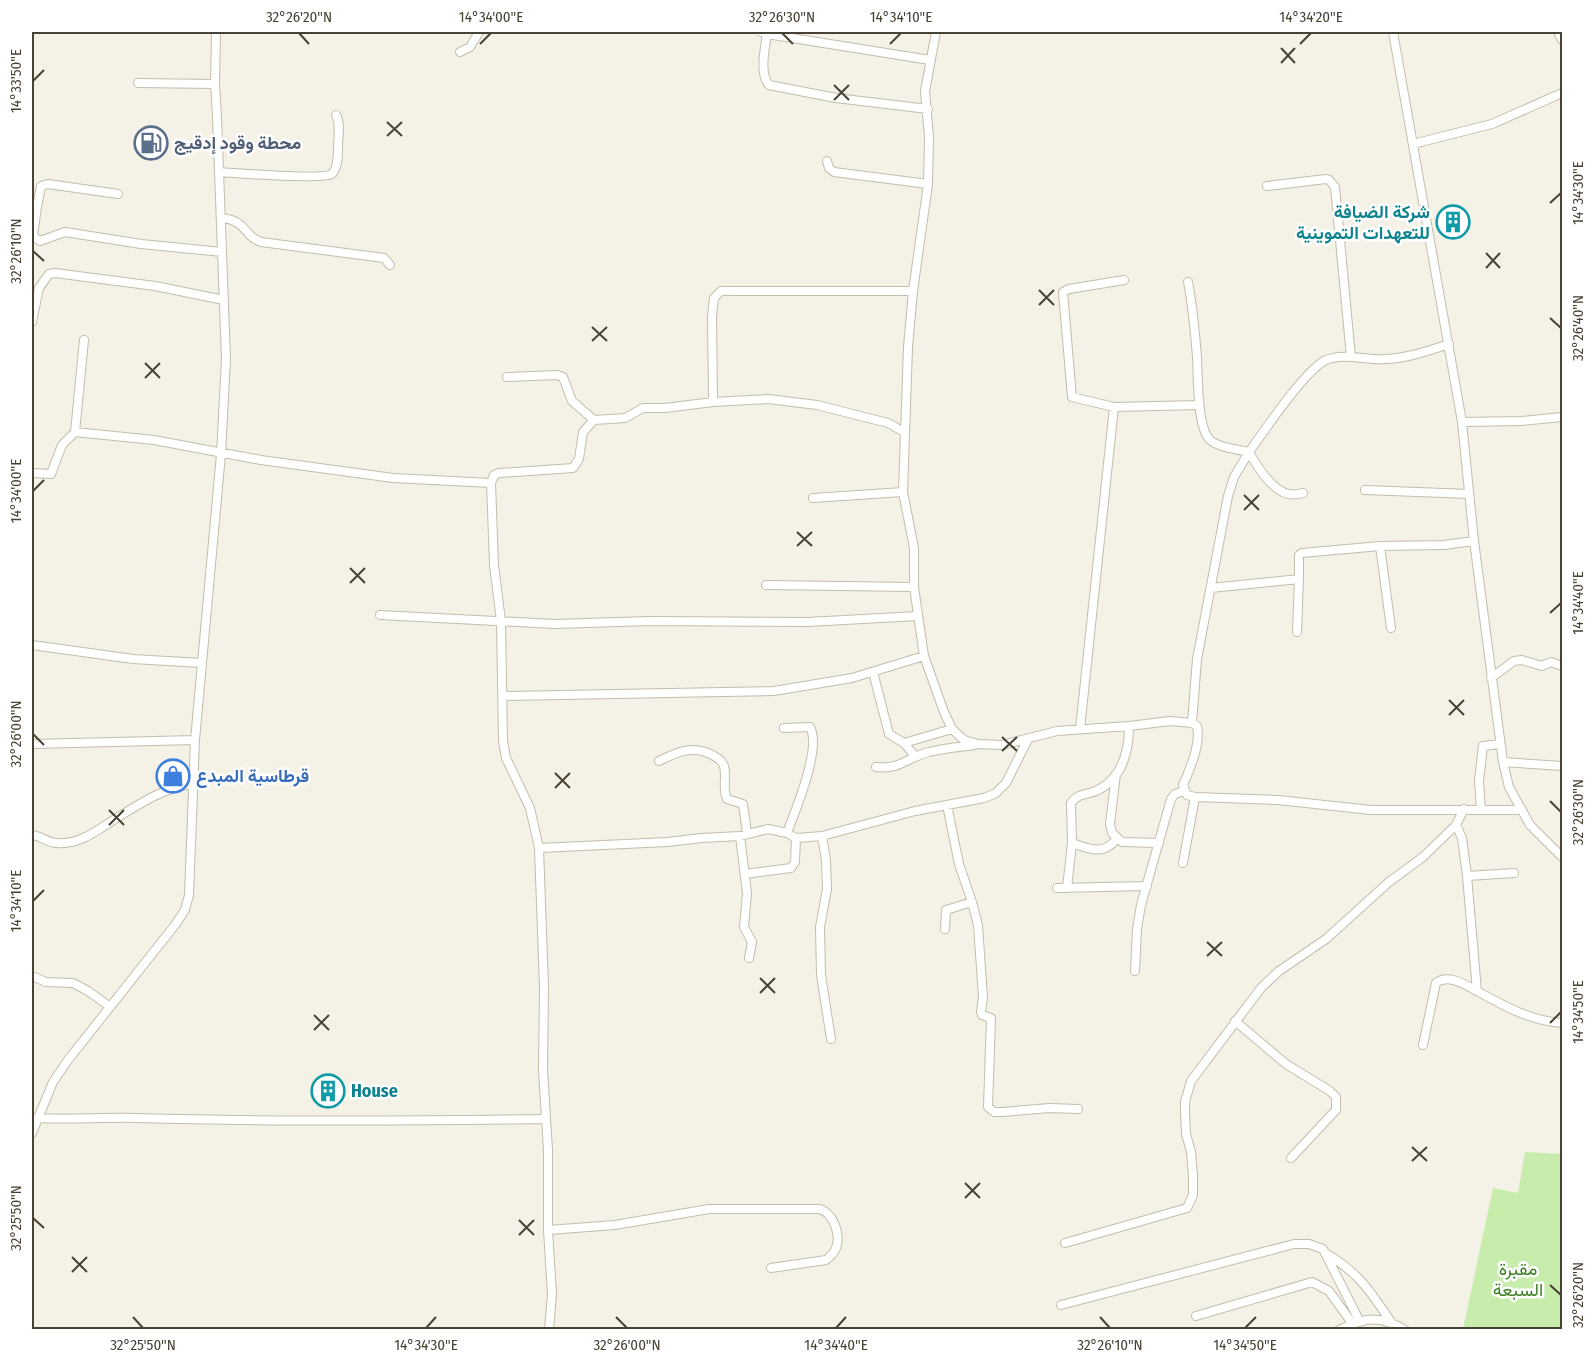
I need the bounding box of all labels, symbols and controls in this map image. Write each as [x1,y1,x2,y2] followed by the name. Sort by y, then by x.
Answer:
[266,8,332,26] text: 32°26'20"N
[459,8,523,26] text: 14°34'00"E
[749,8,815,26] text: 32°26'30"N
[870,8,932,26] text: 14°34'10"E
[1279,8,1343,26] text: 14°34'20"E
[7,49,25,113] text: 14°33'50"E
[133,125,169,161] fuel station icon: محطة وقود إدقيج
[174,132,301,155] place label: محطة وقود إدقيج
[1569,161,1587,225] text: 14°34'30"E
[1296,201,1430,244] place label: شركة الضيافة للتعهدات التموينية
[1435,204,1471,240] building icon: شركة الضيافة للتعهدات التموينية
[7,218,25,284] text: 32°26'10"N
[1569,295,1587,361] text: 32°26'40"N
[7,459,25,523] text: 14°34'00"E
[1569,571,1587,635] text: 14°34'40"E
[7,700,25,768] text: 32°26'00"N
[155,758,191,794] shop icon: قرطاسية المبدع
[196,765,309,788] place label: قرطاسية المبدع
[1569,779,1587,845] text: 32°26'30"N
[7,870,25,932] text: 14°34'10"E
[1569,980,1587,1044] text: 14°34'50"E
[310,1073,346,1109] building icon: House
[351,1080,398,1102] place label: House
[7,1185,25,1251] text: 32°25'50"N
[1493,1258,1543,1301] park label: مقبرة السبعة
[1569,1262,1587,1328] text: 32°26'20"N
[110,1336,176,1354] text: 32°25'50"N
[394,1336,458,1354] text: 14°34'30"E
[593,1336,661,1354] text: 32°26'00"N
[804,1336,868,1354] text: 14°34'40"E
[1077,1336,1143,1354] text: 32°26'10"N
[1213,1336,1277,1354] text: 14°34'50"E

